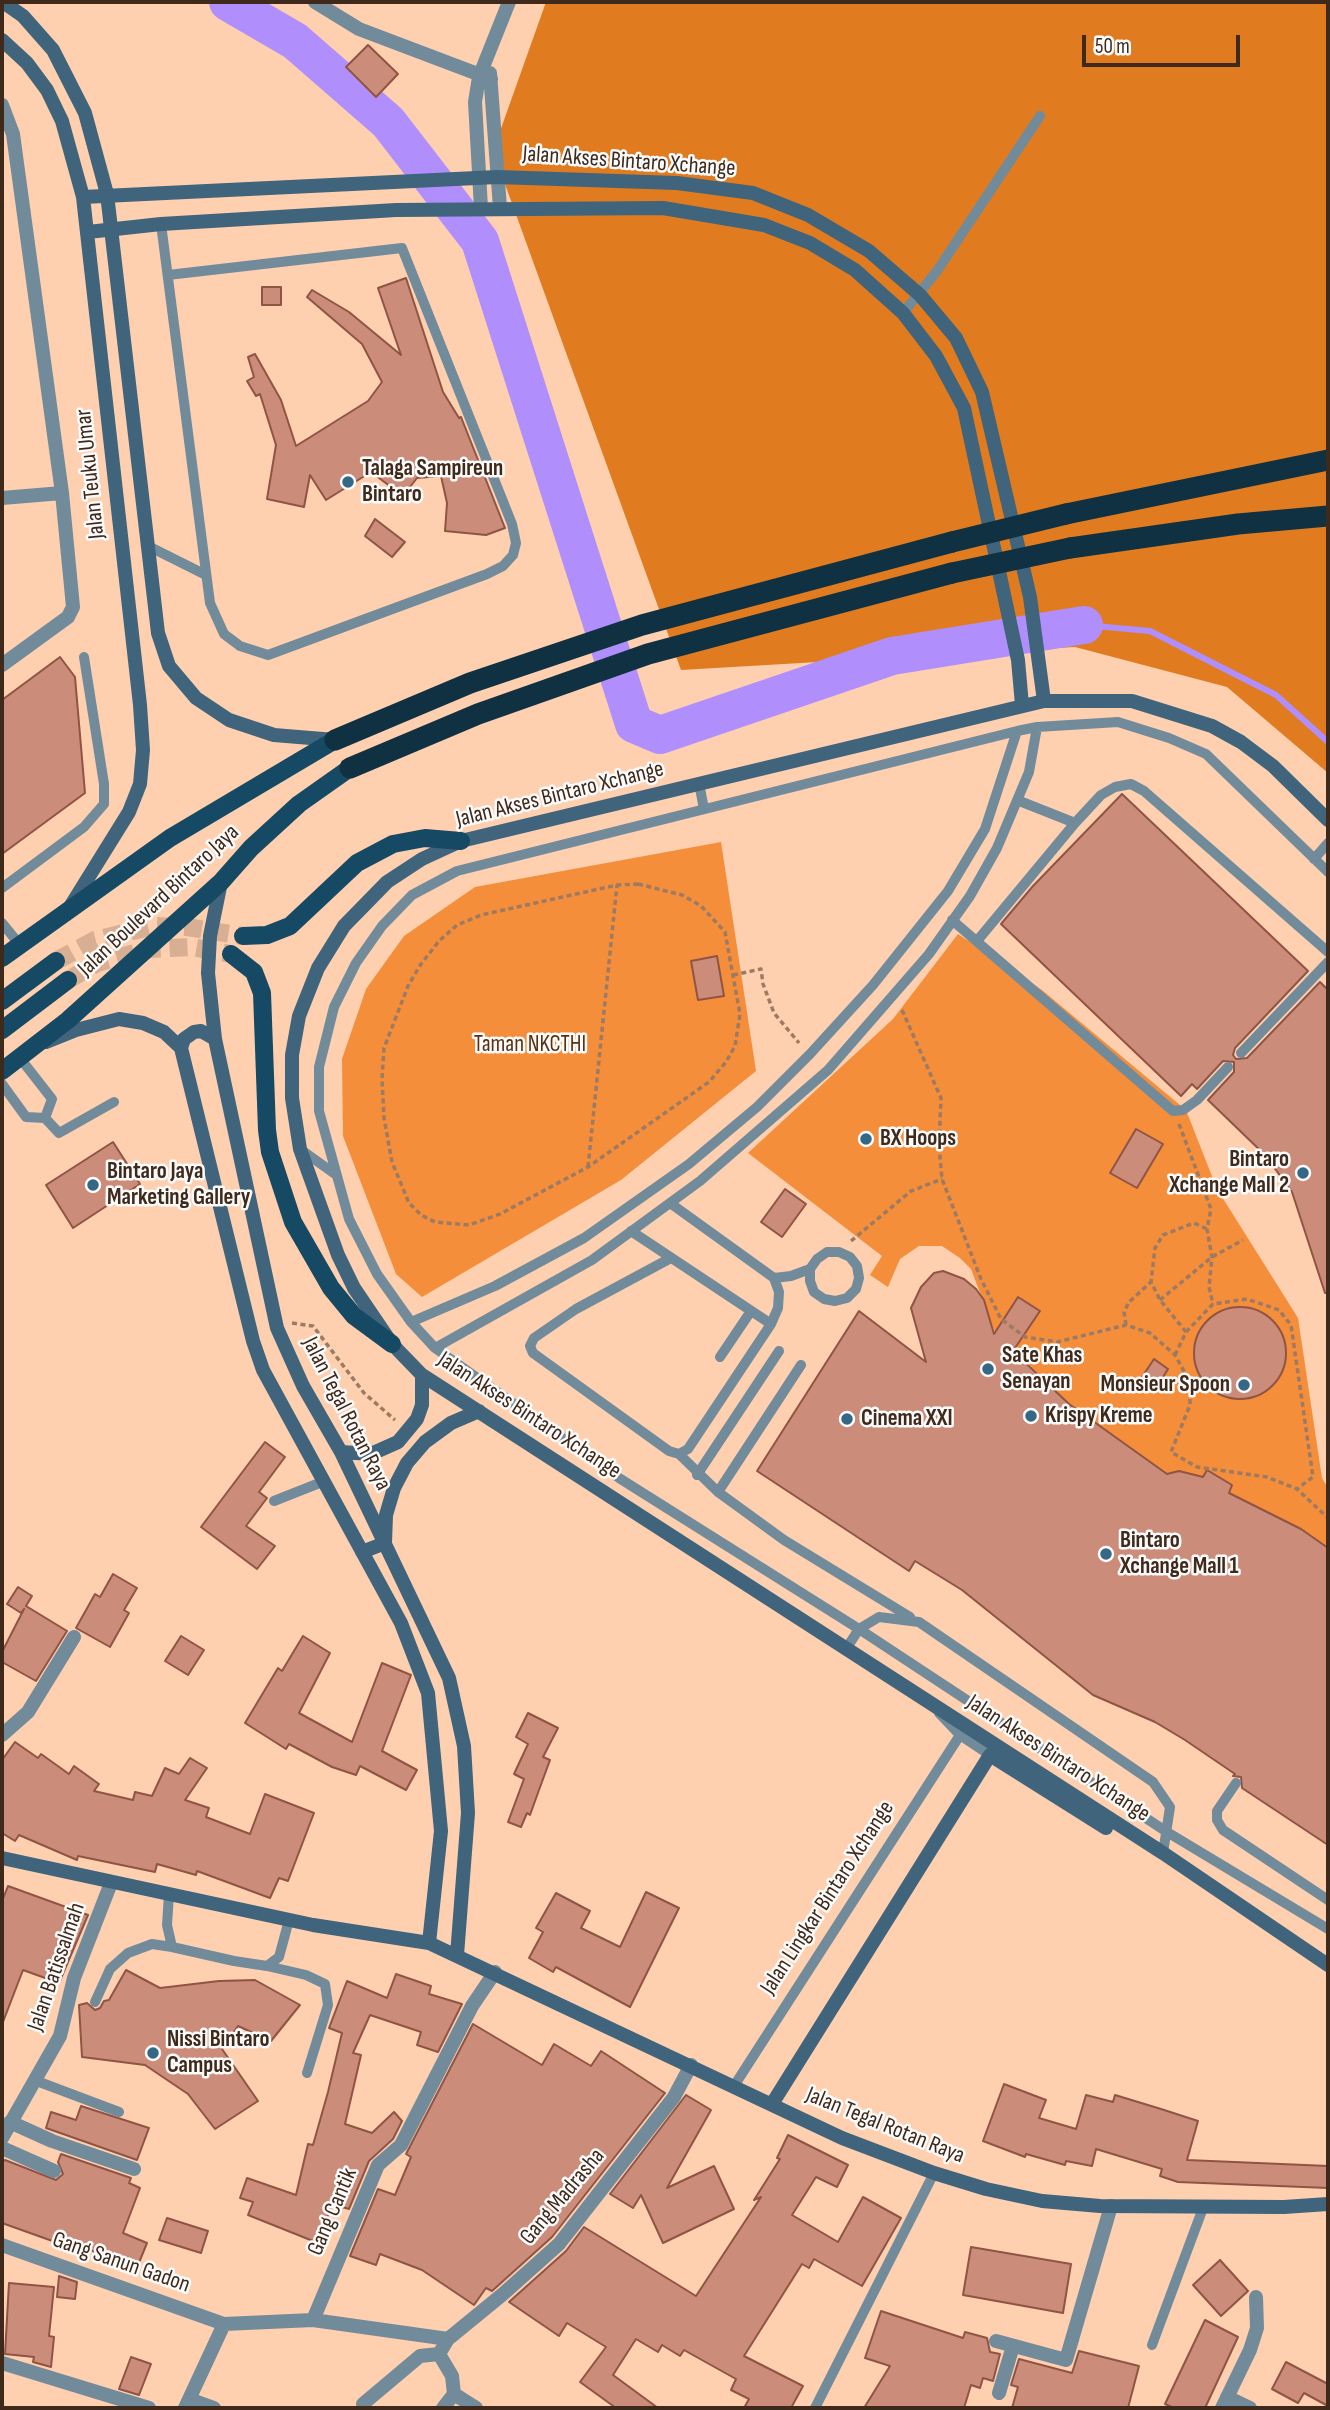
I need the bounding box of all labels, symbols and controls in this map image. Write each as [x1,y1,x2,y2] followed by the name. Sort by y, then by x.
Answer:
[1085,21,1242,65] scale bar
[1095,34,1130,59] text: 50 m
[522,141,736,183] street label: Jalan Akses Bintaro Xchange
[70,408,112,540] street label: Jalan Teuku Umar
[362,455,503,509] place label: Talaga Sampireun Bintaro
[340,474,356,490] marker: Talaga Sampireun Bintaro
[453,756,667,834] street label: Jalan Akses Bintaro Xchange
[73,819,245,983] street label: Jalan Boulevard Bintaro Jaya
[474,1031,586,1059] park label: Taman NKCTHI
[880,1125,956,1153] place label: BX Hoops
[858,1131,874,1147] marker: BX Hoops
[1169,1146,1289,1200] place label: Bintaro Xchange Mall 2
[107,1158,250,1212] place label: Bintaro Jaya Marketing Gallery
[1295,1165,1311,1181] marker: Bintaro Xchange Mall 2
[85,1177,101,1193] marker: Bintaro Jaya Marketing Gallery
[295,1333,397,1495] street label: Jalan Tegal Rotan Raya
[1002,1342,1082,1396] place label: Sate Khas Senayan
[432,1346,626,1486] street label: Jalan Akses Bintaro Xchange
[980,1361,996,1377] marker: Sate Khas Senayan
[1100,1371,1230,1399] place label: Monsieur Spoon
[1236,1377,1252,1393] marker: Monsieur Spoon
[1045,1402,1153,1430] place label: Krispy Kreme
[861,1405,953,1433] place label: Cinema XXI
[1023,1408,1039,1424] marker: Krispy Kreme
[839,1411,855,1427] marker: Cinema XXI
[1120,1527,1239,1581] place label: Bintaro Xchange Mall 1
[1098,1546,1114,1562] marker: Bintaro Xchange Mall 1
[961,1689,1155,1829] street label: Jalan Akses Bintaro Xchange
[755,1796,901,2000] street label: Jalan Lingkar Bintaro Xchange
[22,1899,92,2035] street label: Jalan Batissalmah
[167,2026,269,2080] place label: Nissi Bintaro Campus
[145,2045,161,2061] marker: Nissi Bintaro Campus
[802,2082,968,2170] street label: Jalan Tegal Rotan Raya
[515,2143,611,2251] street label: Gang Madrasha
[302,2164,364,2260] street label: Gang Cantik
[49,2227,193,2299] street label: Gang Sanun Gadon

